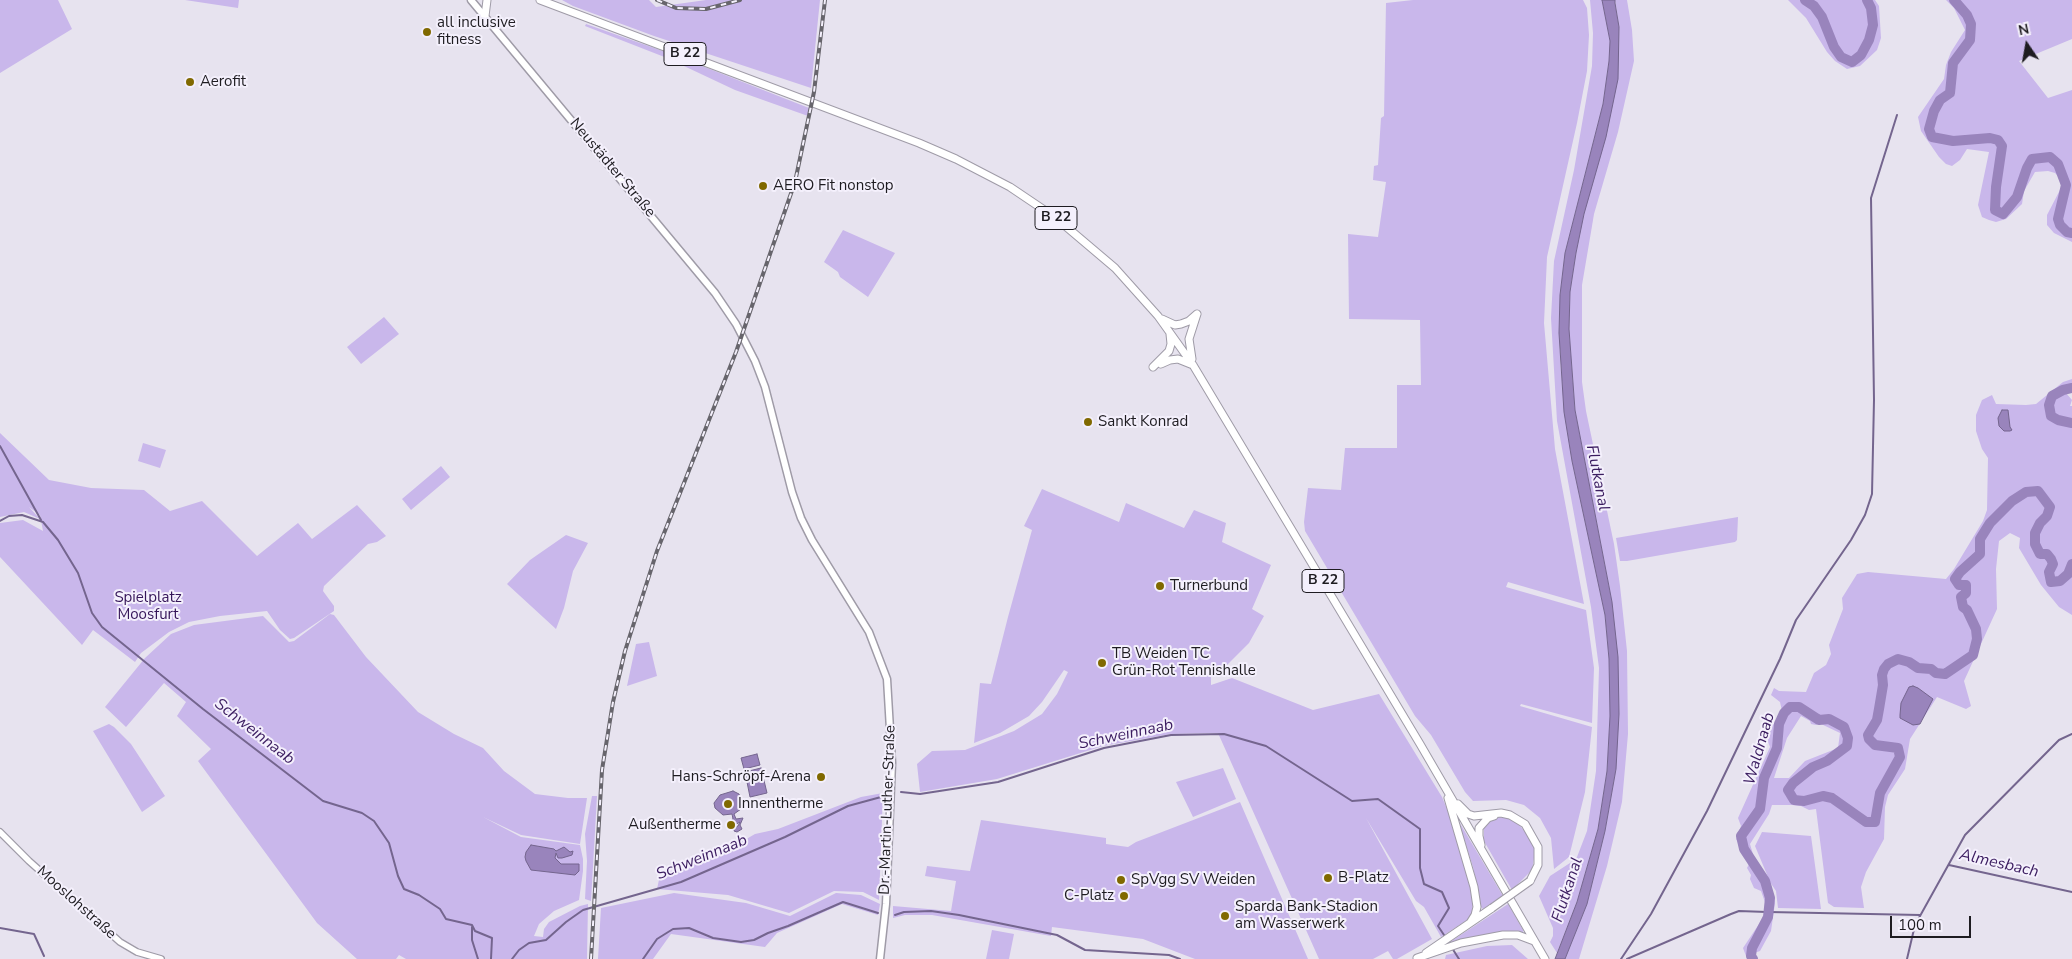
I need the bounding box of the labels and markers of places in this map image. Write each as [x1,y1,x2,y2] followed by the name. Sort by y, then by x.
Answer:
[437,14,516,49] place label: all inclusive fitness
[421,26,433,38] marker: all inclusive fitness
[200,73,246,91] place label: Aerofit
[184,76,196,88] marker: Aerofit
[773,177,894,195] place label: AERO Fit nonstop
[757,180,769,192] marker: AERO Fit nonstop
[1098,413,1188,431] place label: Sankt Konrad
[1082,416,1094,428] marker: Sankt Konrad
[1170,577,1248,595] place label: Turnerbund
[1154,580,1166,592] marker: Turnerbund
[1112,645,1256,680] place label: TB Weiden TC Grün-Rot Tennishalle
[1096,657,1108,669] marker: TB Weiden TC Grün-Rot Tennishalle
[671,768,811,786] place label: Hans-Schröpf-Arena
[815,771,827,783] marker: Hans-Schröpf-Arena
[738,795,823,813] place label: Innentherme
[722,798,734,810] marker: Innentherme
[628,816,721,834] place label: Außentherme
[725,819,737,831] marker: Außentherme
[1338,869,1389,887] place label: B-Platz
[1131,871,1255,889] place label: SpVgg SV Weiden
[1322,872,1334,884] marker: B-Platz
[1115,874,1127,886] marker: SpVgg SV Weiden
[1064,887,1114,905] place label: C-Platz
[1118,890,1130,902] marker: C-Platz
[1235,898,1378,933] place label: Sparda Bank-Stadion am Wasserwerk
[1219,910,1231,922] marker: Sparda Bank-Stadion am Wasserwerk

